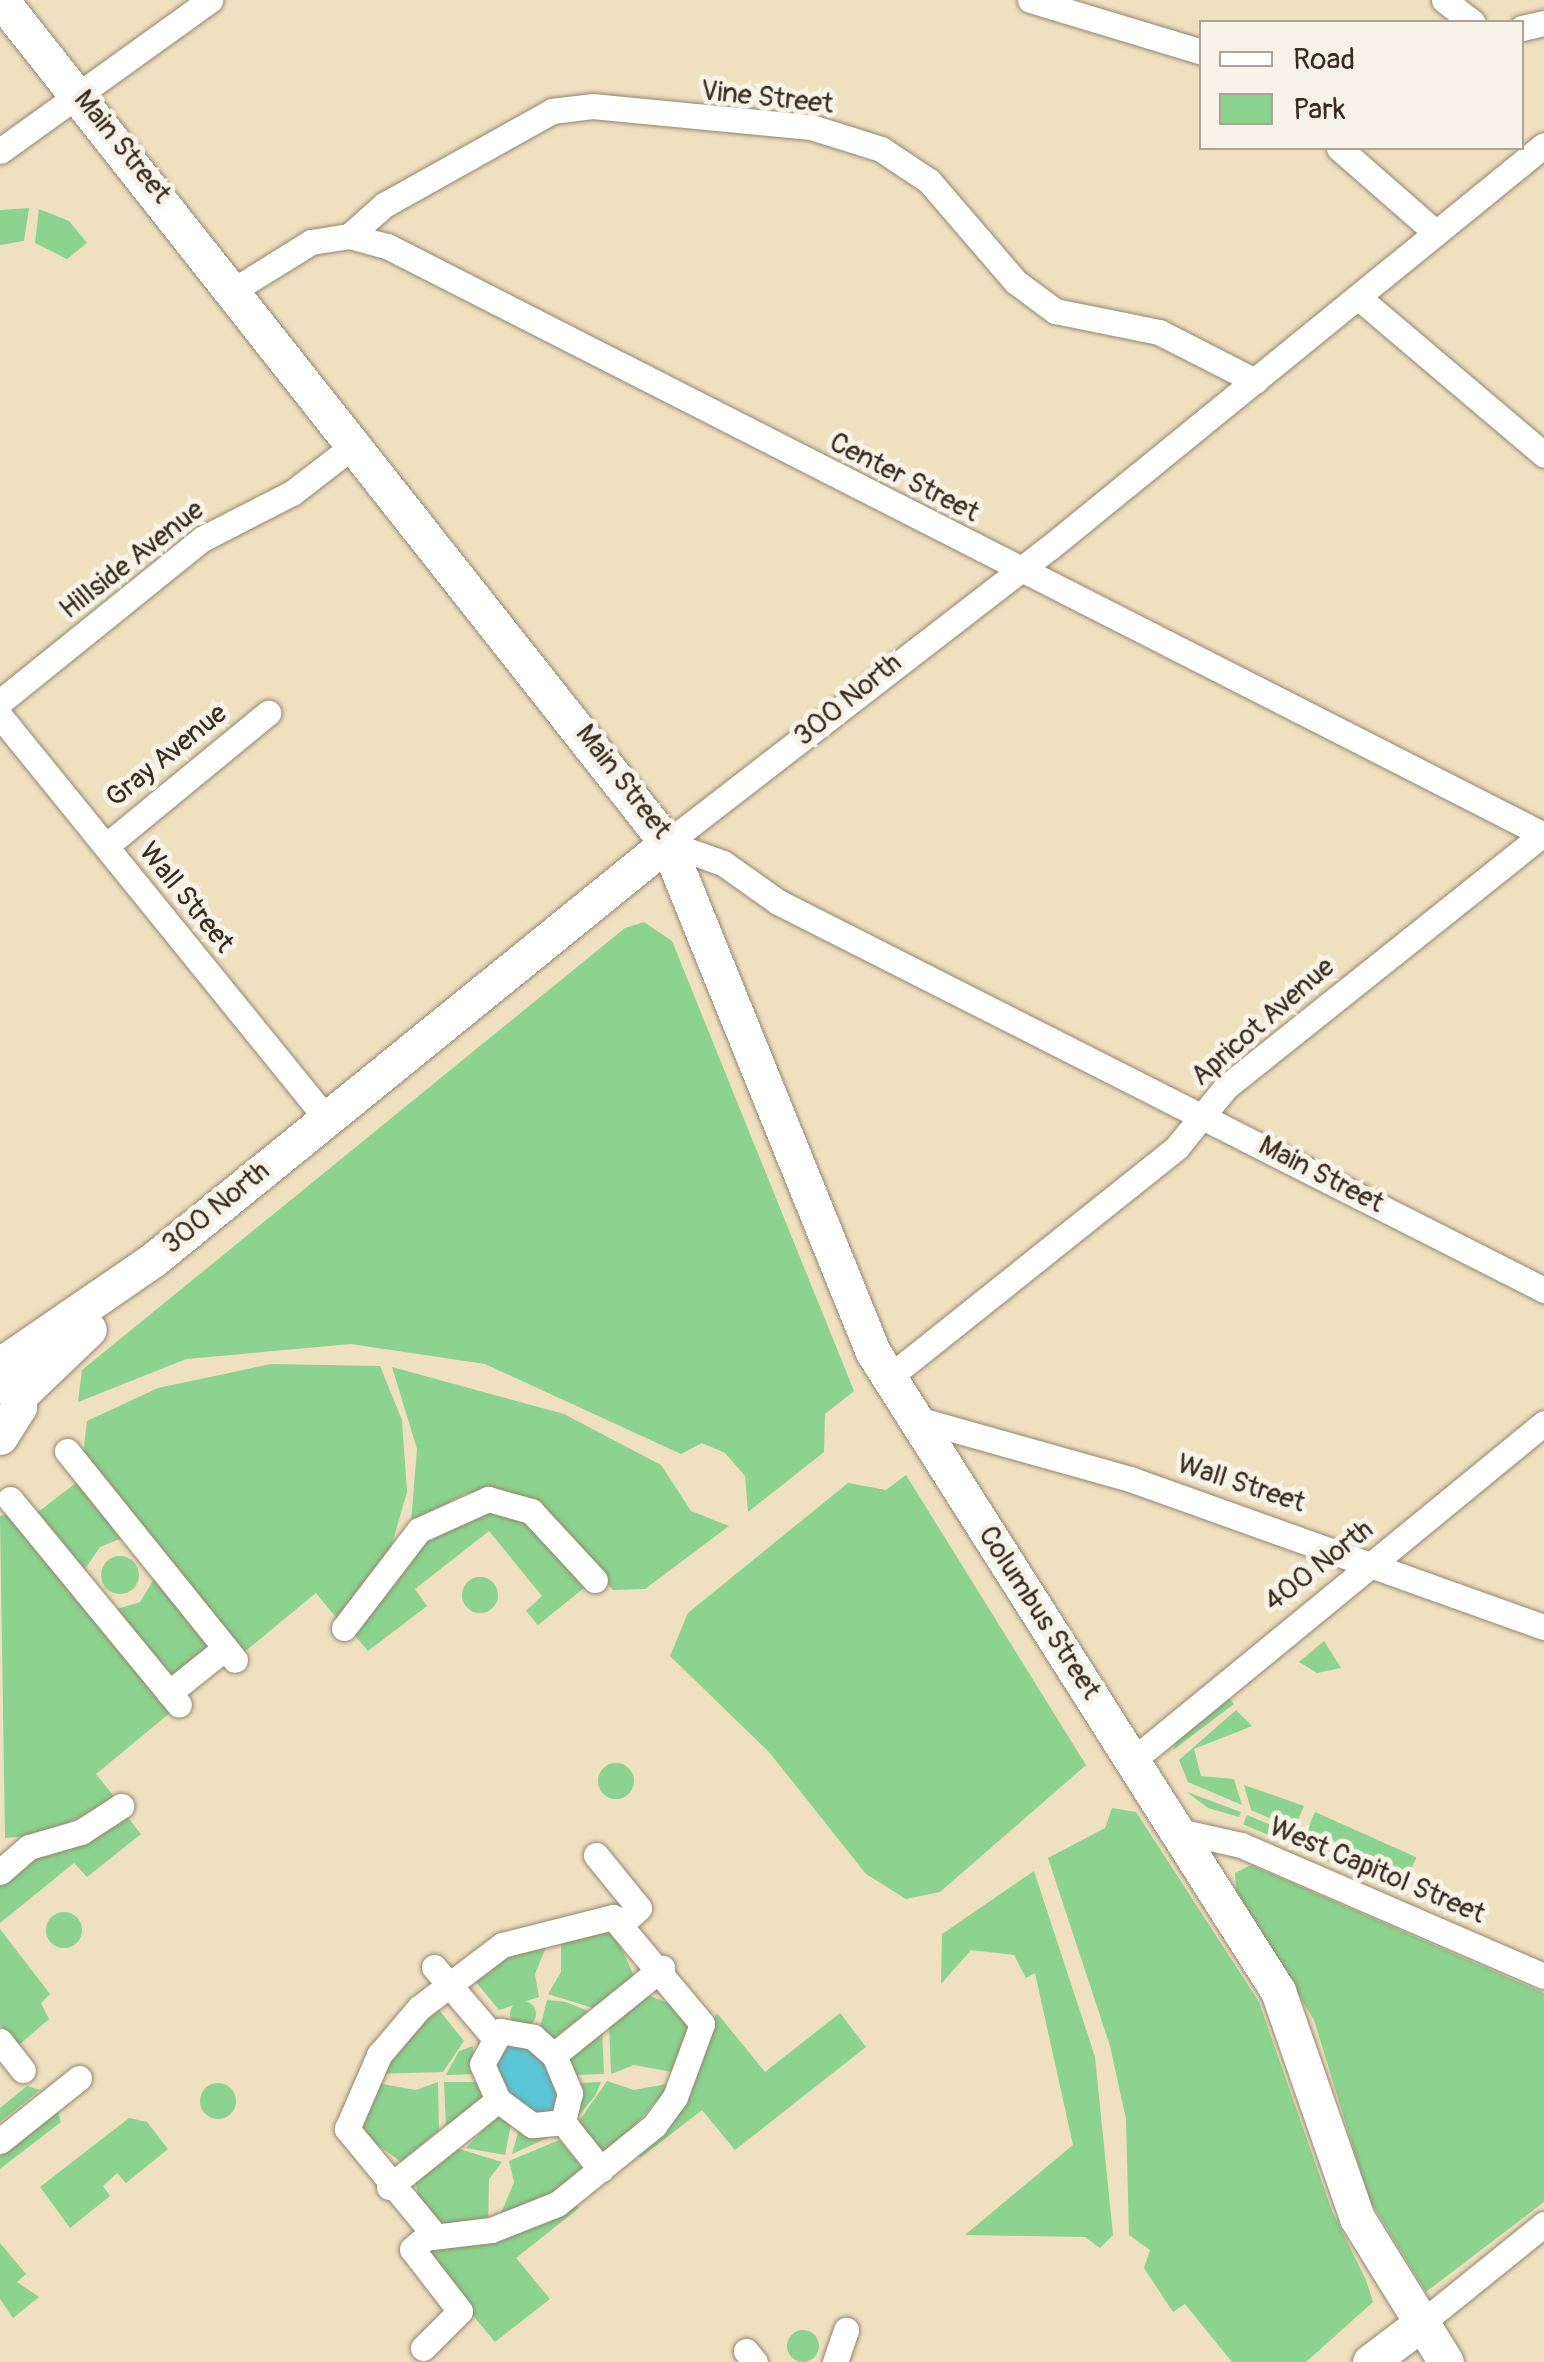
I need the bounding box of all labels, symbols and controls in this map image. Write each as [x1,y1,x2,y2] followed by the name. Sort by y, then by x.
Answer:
[1199,20,1524,150] legend
[1293,41,1355,78] text: Road
[699,74,835,122] street label: Vine Street
[66,84,178,210] street label: Main Street
[1293,91,1346,128] text: Park
[824,426,984,530] street label: Center Street
[53,493,211,627] street label: Hillside Avenue
[788,647,908,753] street label: 300 North
[100,697,234,815] street label: Gray Avenue
[568,718,678,846] street label: Main Street
[131,836,241,960] street label: Wall Street
[1184,951,1342,1093] street label: Apricot Avenue
[1253,1129,1389,1221] street label: Main Street
[156,1155,276,1261] street label: 300 North
[1173,1448,1309,1520] street label: Wall Street
[1258,1513,1380,1619] street label: 400 North
[971,1520,1107,1706] street label: Columbus Street
[1264,1810,1490,1932] street label: West Capitol Street

